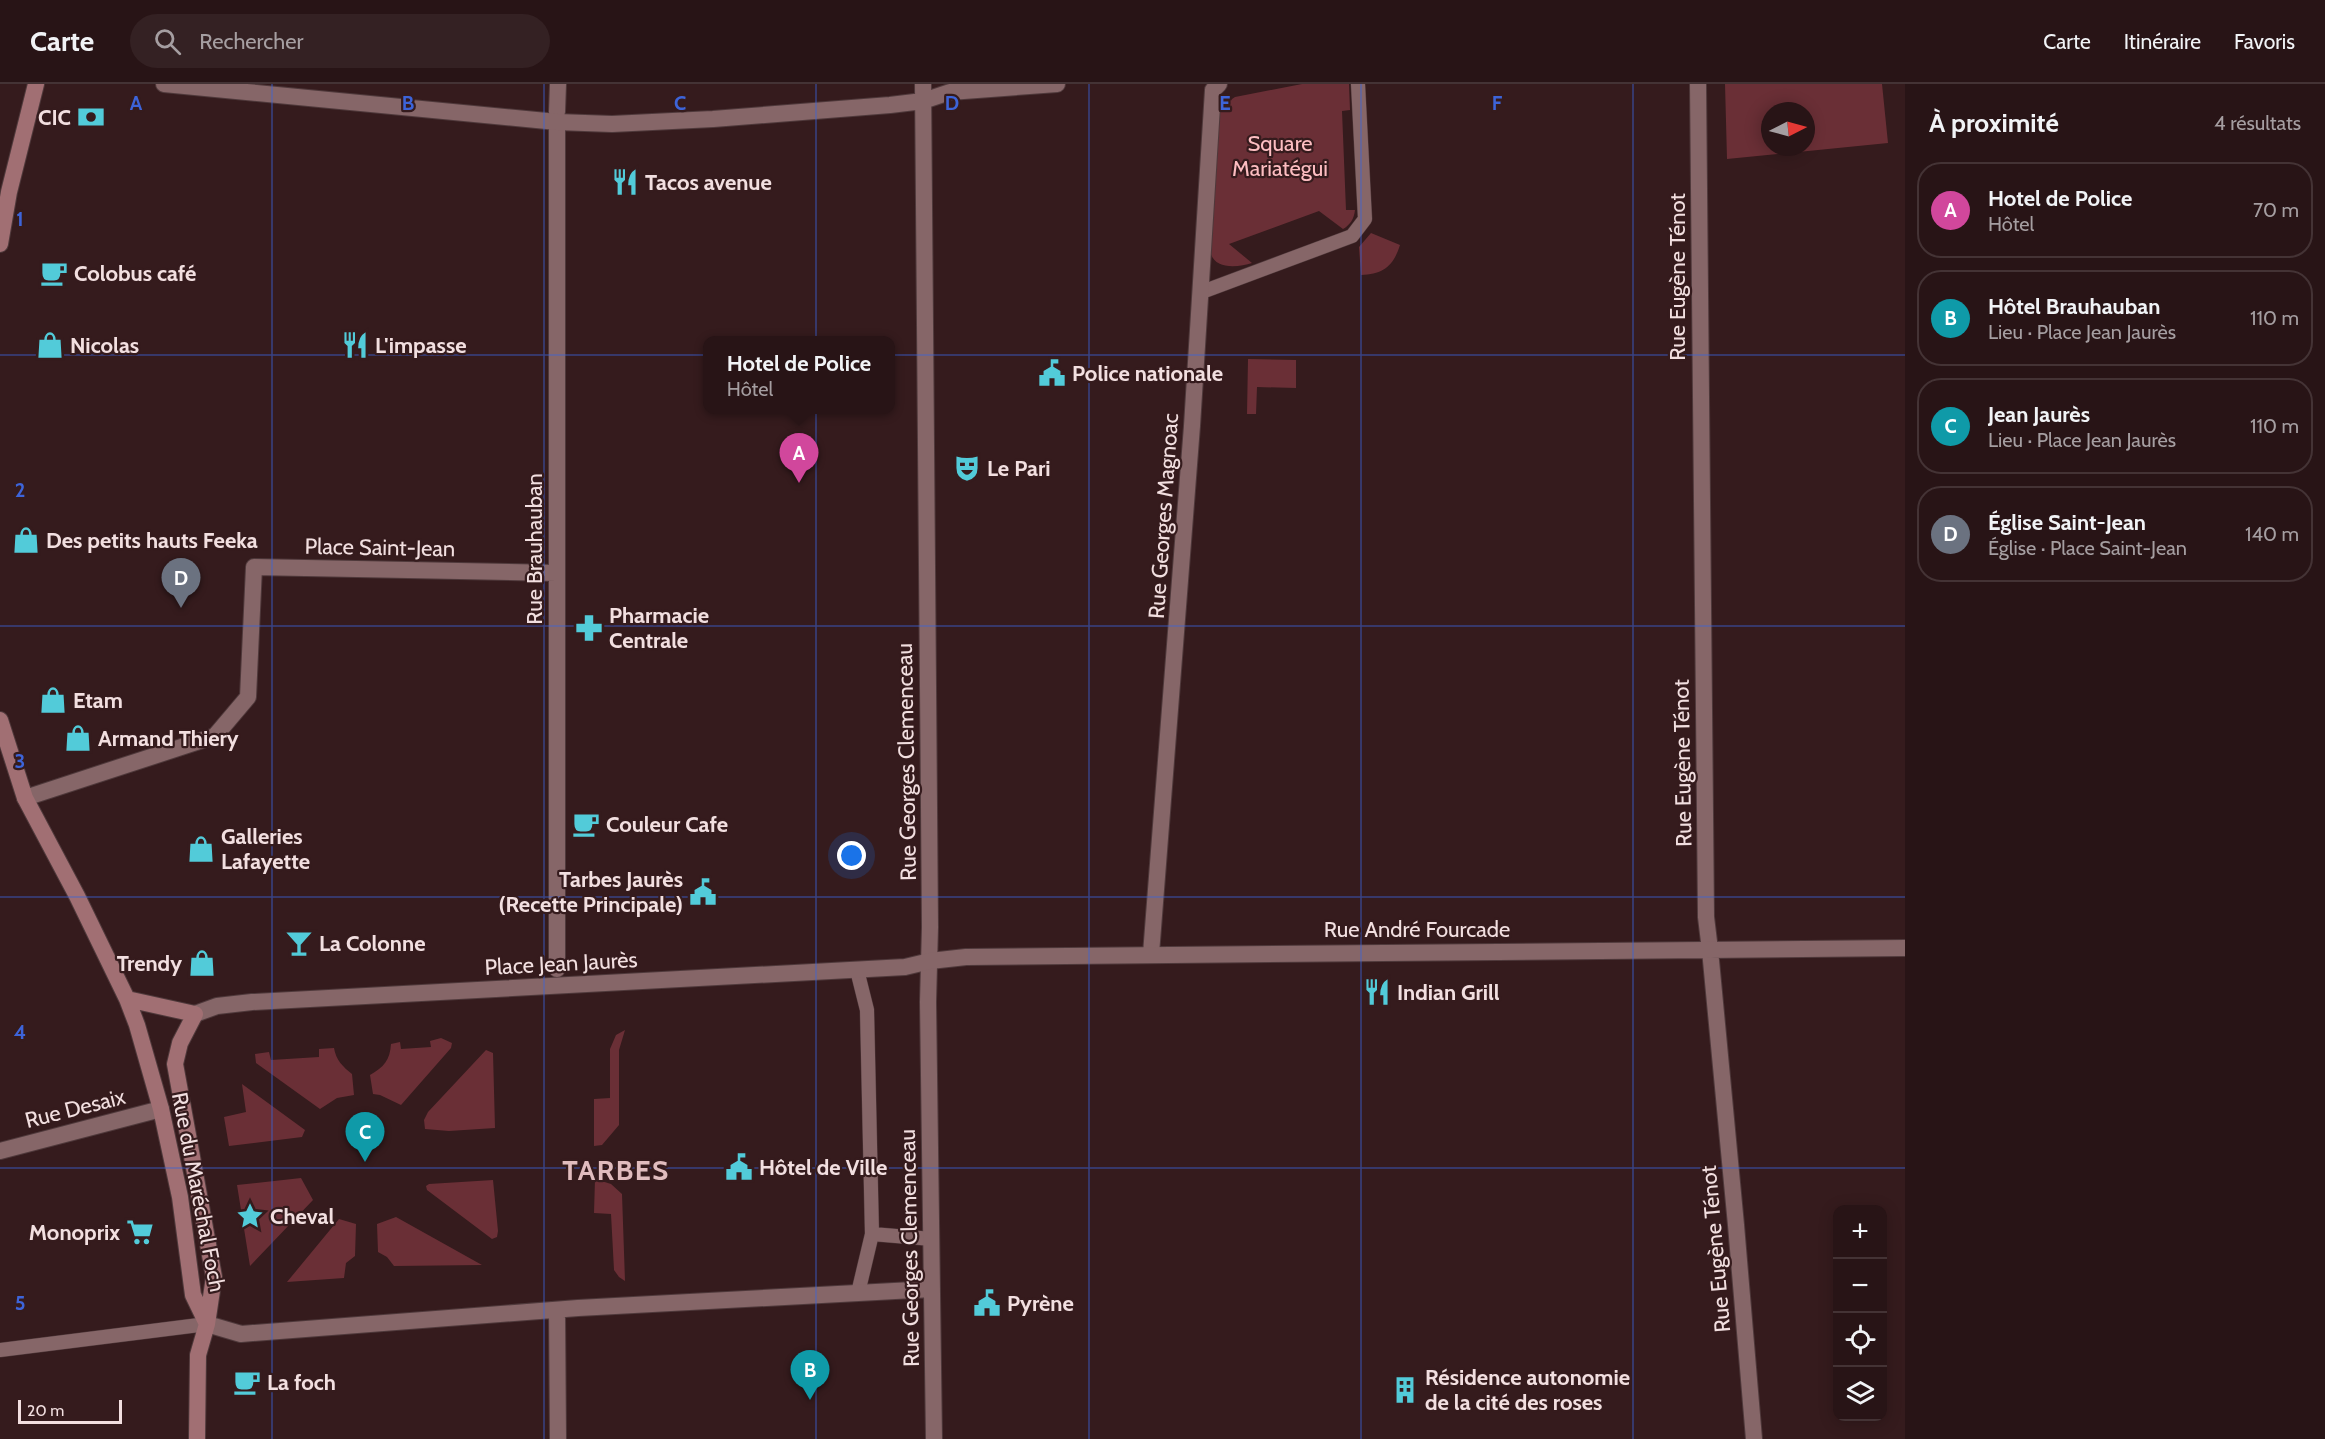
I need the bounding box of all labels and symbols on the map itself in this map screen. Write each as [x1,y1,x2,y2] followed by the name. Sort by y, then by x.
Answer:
[130,91,143,115] text: A
[402,91,414,115] text: B
[674,91,686,115] text: C
[945,91,959,115] text: D
[1219,91,1231,115] text: E
[1492,91,1503,115] text: F
[76,102,106,132] bank icon: CIC
[1761,102,1815,156] north arrow
[38,104,71,131] place label: CIC
[1232,130,1328,182] park label: Square Mariatégui
[610,167,640,197] restaurant icon: Tacos avenue
[645,169,772,196] place label: Tacos avenue
[1664,193,1691,361] street label: Rue Eugène Ténot
[16,207,24,231] text: 1
[39,258,69,288] cafe icon: Colobus café
[74,260,196,287] place label: Colobus café
[35,330,65,360] shop icon: Nicolas
[340,330,370,360] restaurant icon: L'impasse
[70,332,139,359] place label: Nicolas
[375,332,467,359] place label: L'impasse
[1037,358,1067,388] public building icon: Police nationale
[1072,360,1223,387] place label: Police nationale
[1143,412,1184,620] street label: Rue Georges Magnoac
[780,434,818,483] pin: A
[952,453,982,483] theatre icon: Le Pari
[987,455,1050,482] place label: Le Pari
[521,473,548,625] street label: Rue Brauhauban
[15,478,25,502] text: 2
[11,525,41,555] shop icon: Des petits hauts Feeka
[46,527,258,554] place label: Des petits hauts Feeka
[304,533,456,562] street label: Place Saint-Jean
[162,558,201,608] pin: D
[609,602,709,654] place label: Pharmacie Centrale
[574,613,604,643] pharmacy icon: Pharmacie Centrale
[891,643,922,881] street label: Rue Georges Clemenceau
[1668,678,1697,847] street label: Rue Eugène Ténot
[38,685,68,715] shop icon: Etam
[73,687,123,714] place label: Etam
[63,723,93,753] shop icon: Armand Thiery
[98,725,239,752] place label: Armand Thiery
[15,749,25,773] text: 3
[571,809,601,839] cafe icon: Couleur Cafe
[606,811,728,838] place label: Couleur Cafe
[221,823,310,875] place label: Galleries Lafayette
[186,834,216,864] shop icon: Galleries Lafayette
[837,841,866,870] your location
[499,866,683,918] place label: Tarbes Jaurès (Recette Principale)
[688,877,718,907] public building icon: Tarbes Jaurès (Recette Principale)
[1324,916,1510,943] street label: Rue André Fourcade
[284,928,314,958] bar icon: La Colonne
[319,930,425,957] place label: La Colonne
[484,946,638,981] street label: Place Jean Jaurès
[187,948,217,978] shop icon: Trendy
[117,950,182,977] place label: Trendy
[1362,977,1392,1007] restaurant icon: Indian Grill
[1397,979,1500,1006] place label: Indian Grill
[14,1020,26,1044] text: 4
[22,1083,129,1134] street label: Rue Desaix
[166,1090,231,1294] street label: Rue du Maréchal Foch
[346,1112,385,1162] pin: C
[894,1129,925,1367] street label: Rue Georges Clemenceau
[724,1152,754,1182] public building icon: Hôtel de Ville
[562,1153,670,1187] district label: TARBES
[759,1154,887,1181] place label: Hôtel de Ville
[1695,1164,1736,1334] street label: Rue Eugène Ténot
[235,1201,265,1231] place icon: Cheval
[270,1203,334,1230] place label: Cheval
[125,1217,155,1247] supermarket icon: Monoprix
[29,1219,120,1246] place label: Monoprix
[972,1288,1002,1318] public building icon: Pyrène
[1007,1290,1074,1317] place label: Pyrène
[15,1291,25,1315] text: 5
[790,1350,830,1400] pin: B
[1425,1364,1630,1416] place label: Résidence autonomie de la cité des roses
[232,1367,262,1397] cafe icon: La foch
[267,1369,336,1396] place label: La foch
[1390,1375,1420,1405] building icon: Résidence autonomie de la cité des roses
[18,1397,122,1424] scale bar

